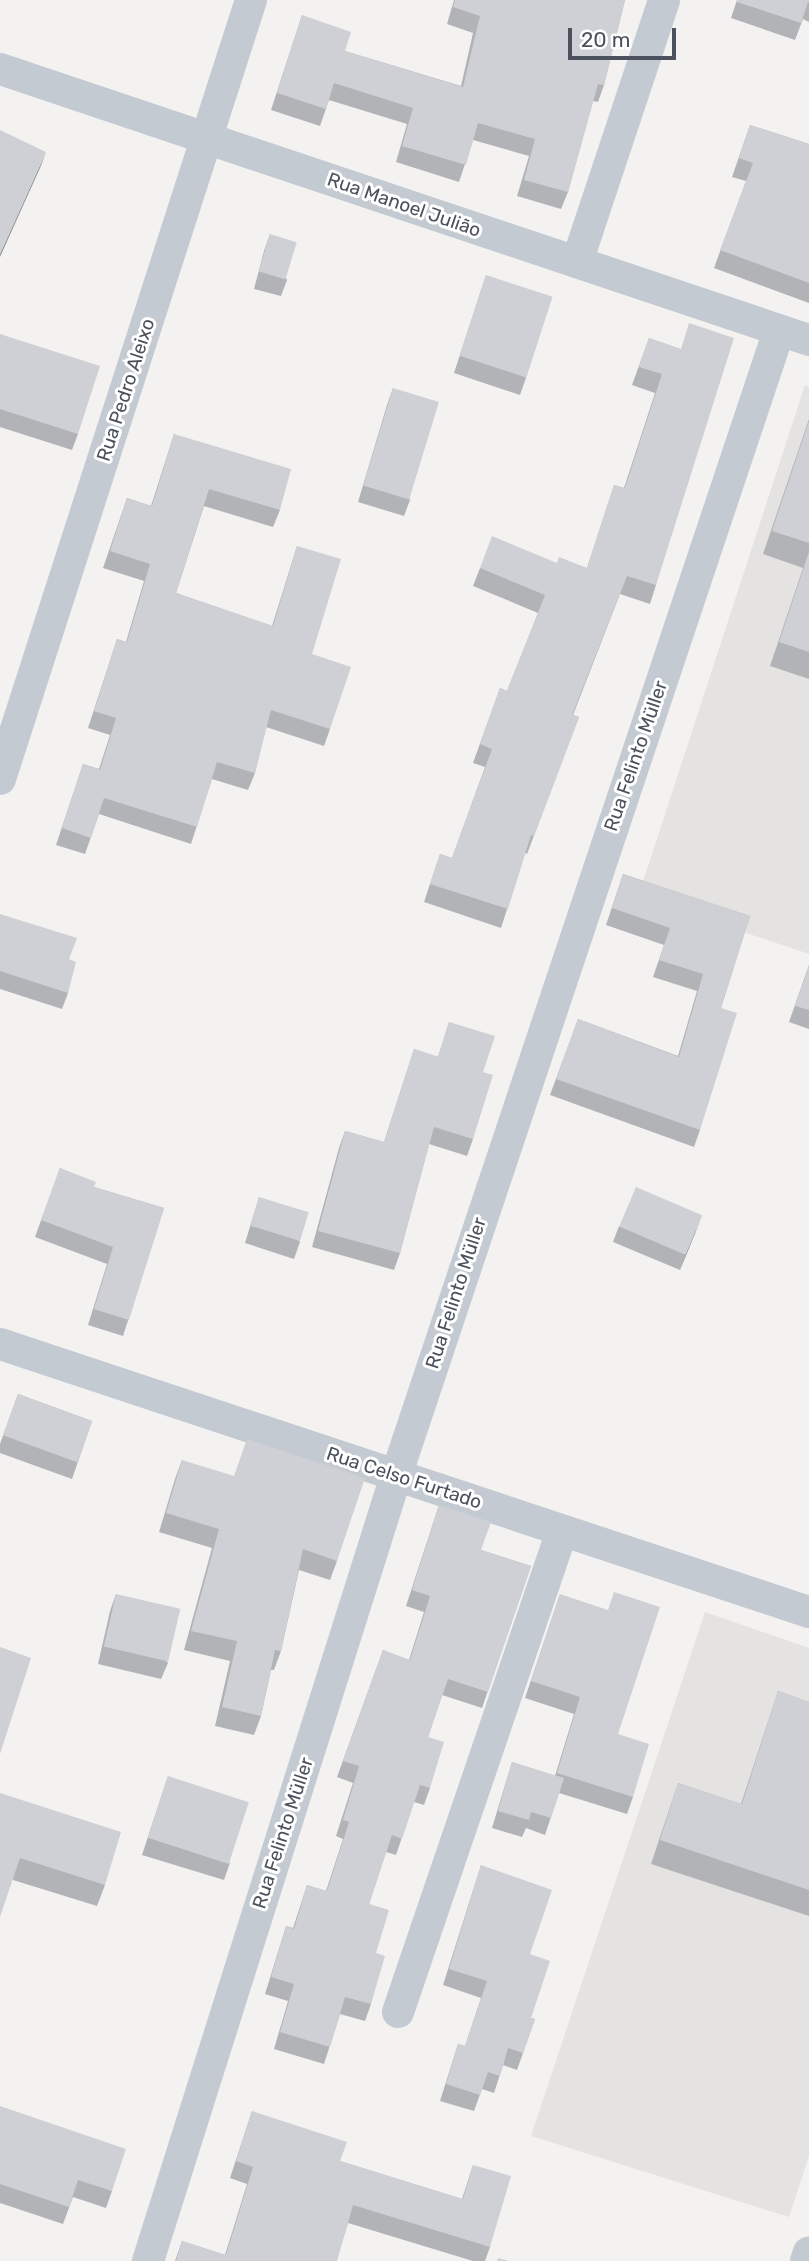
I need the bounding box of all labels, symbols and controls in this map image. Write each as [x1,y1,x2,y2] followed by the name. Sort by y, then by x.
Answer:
[571,14,680,58] scale bar
[581,27,630,52] text: 20 m
[324,168,484,242] street label: Rua Manoel Julião
[92,316,160,464] street label: Rua Pedro Aleixo
[600,678,672,834] street label: Rua Felinto Müller
[421,1214,491,1372] street label: Rua Felinto Müller
[324,1442,484,1514] street label: Rua Celso Furtado
[248,1754,318,1912] street label: Rua Felinto Müller

